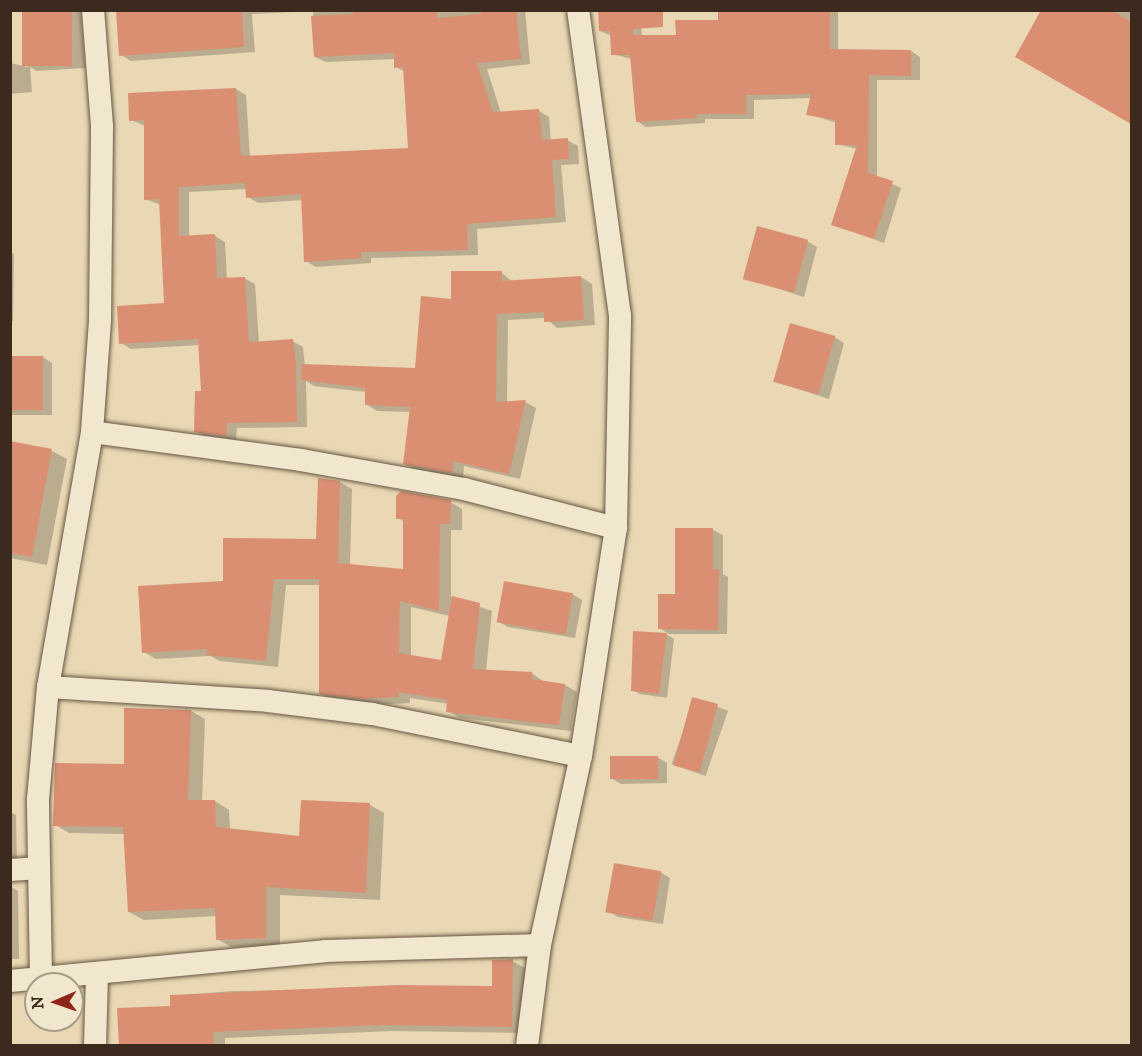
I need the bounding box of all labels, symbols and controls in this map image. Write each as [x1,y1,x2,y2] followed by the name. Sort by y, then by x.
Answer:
[24,972,84,1032] north arrow
[28,996,48,1009] text: N

